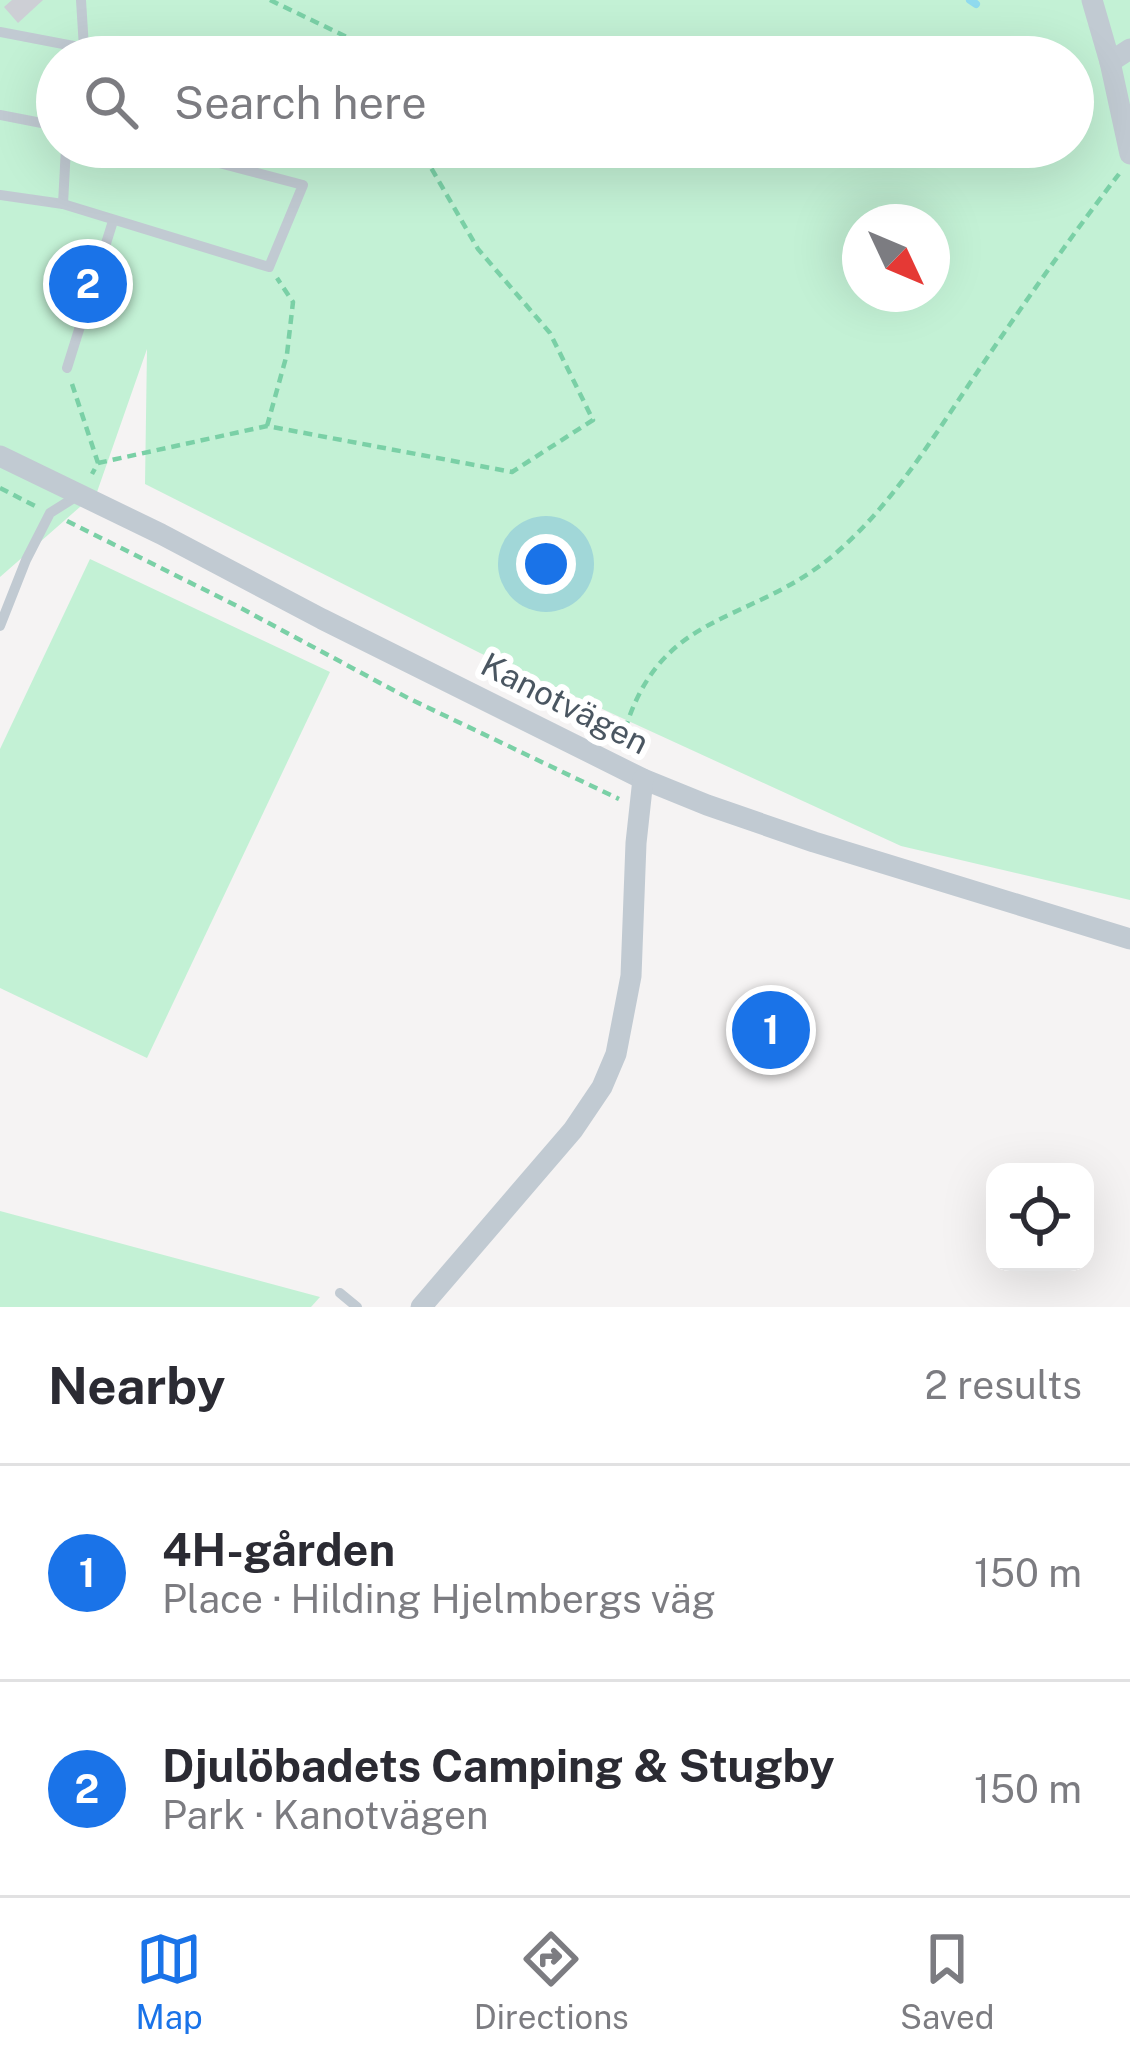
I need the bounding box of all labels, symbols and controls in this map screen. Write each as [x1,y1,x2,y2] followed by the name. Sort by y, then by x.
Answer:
[36,36,1094,168] search box
[78,69,144,135] icon: search
[174,76,427,129] text: Search here
[842,204,950,312] north arrow
[49,239,127,329] pin: 2
[516,534,576,594] your location
[475,645,655,761] street label: Kanotvägen
[732,985,810,1075] pin: 1
[986,1163,1094,1271] map controls
[986,1163,1094,1271] button: locate
[48,1356,225,1415] text: Nearby
[925,1362,1082,1408] text: 2 results
[162,1523,395,1576] text: 4H-gården
[79,1550,95,1596] text: 1
[974,1550,1082,1596] text: 150 m
[162,1576,716,1622] text: Place · Hilding Hjelmbergs väg
[162,1739,835,1792] text: Djulöbadets Camping & Stugby
[75,1766,99,1812] text: 2
[974,1766,1082,1812] text: 150 m
[162,1792,489,1838] text: Park · Kanotvägen
[136,1926,203,2036] tab: Map
[474,1926,629,2036] tab: Directions
[900,1926,994,2036] tab: Saved

